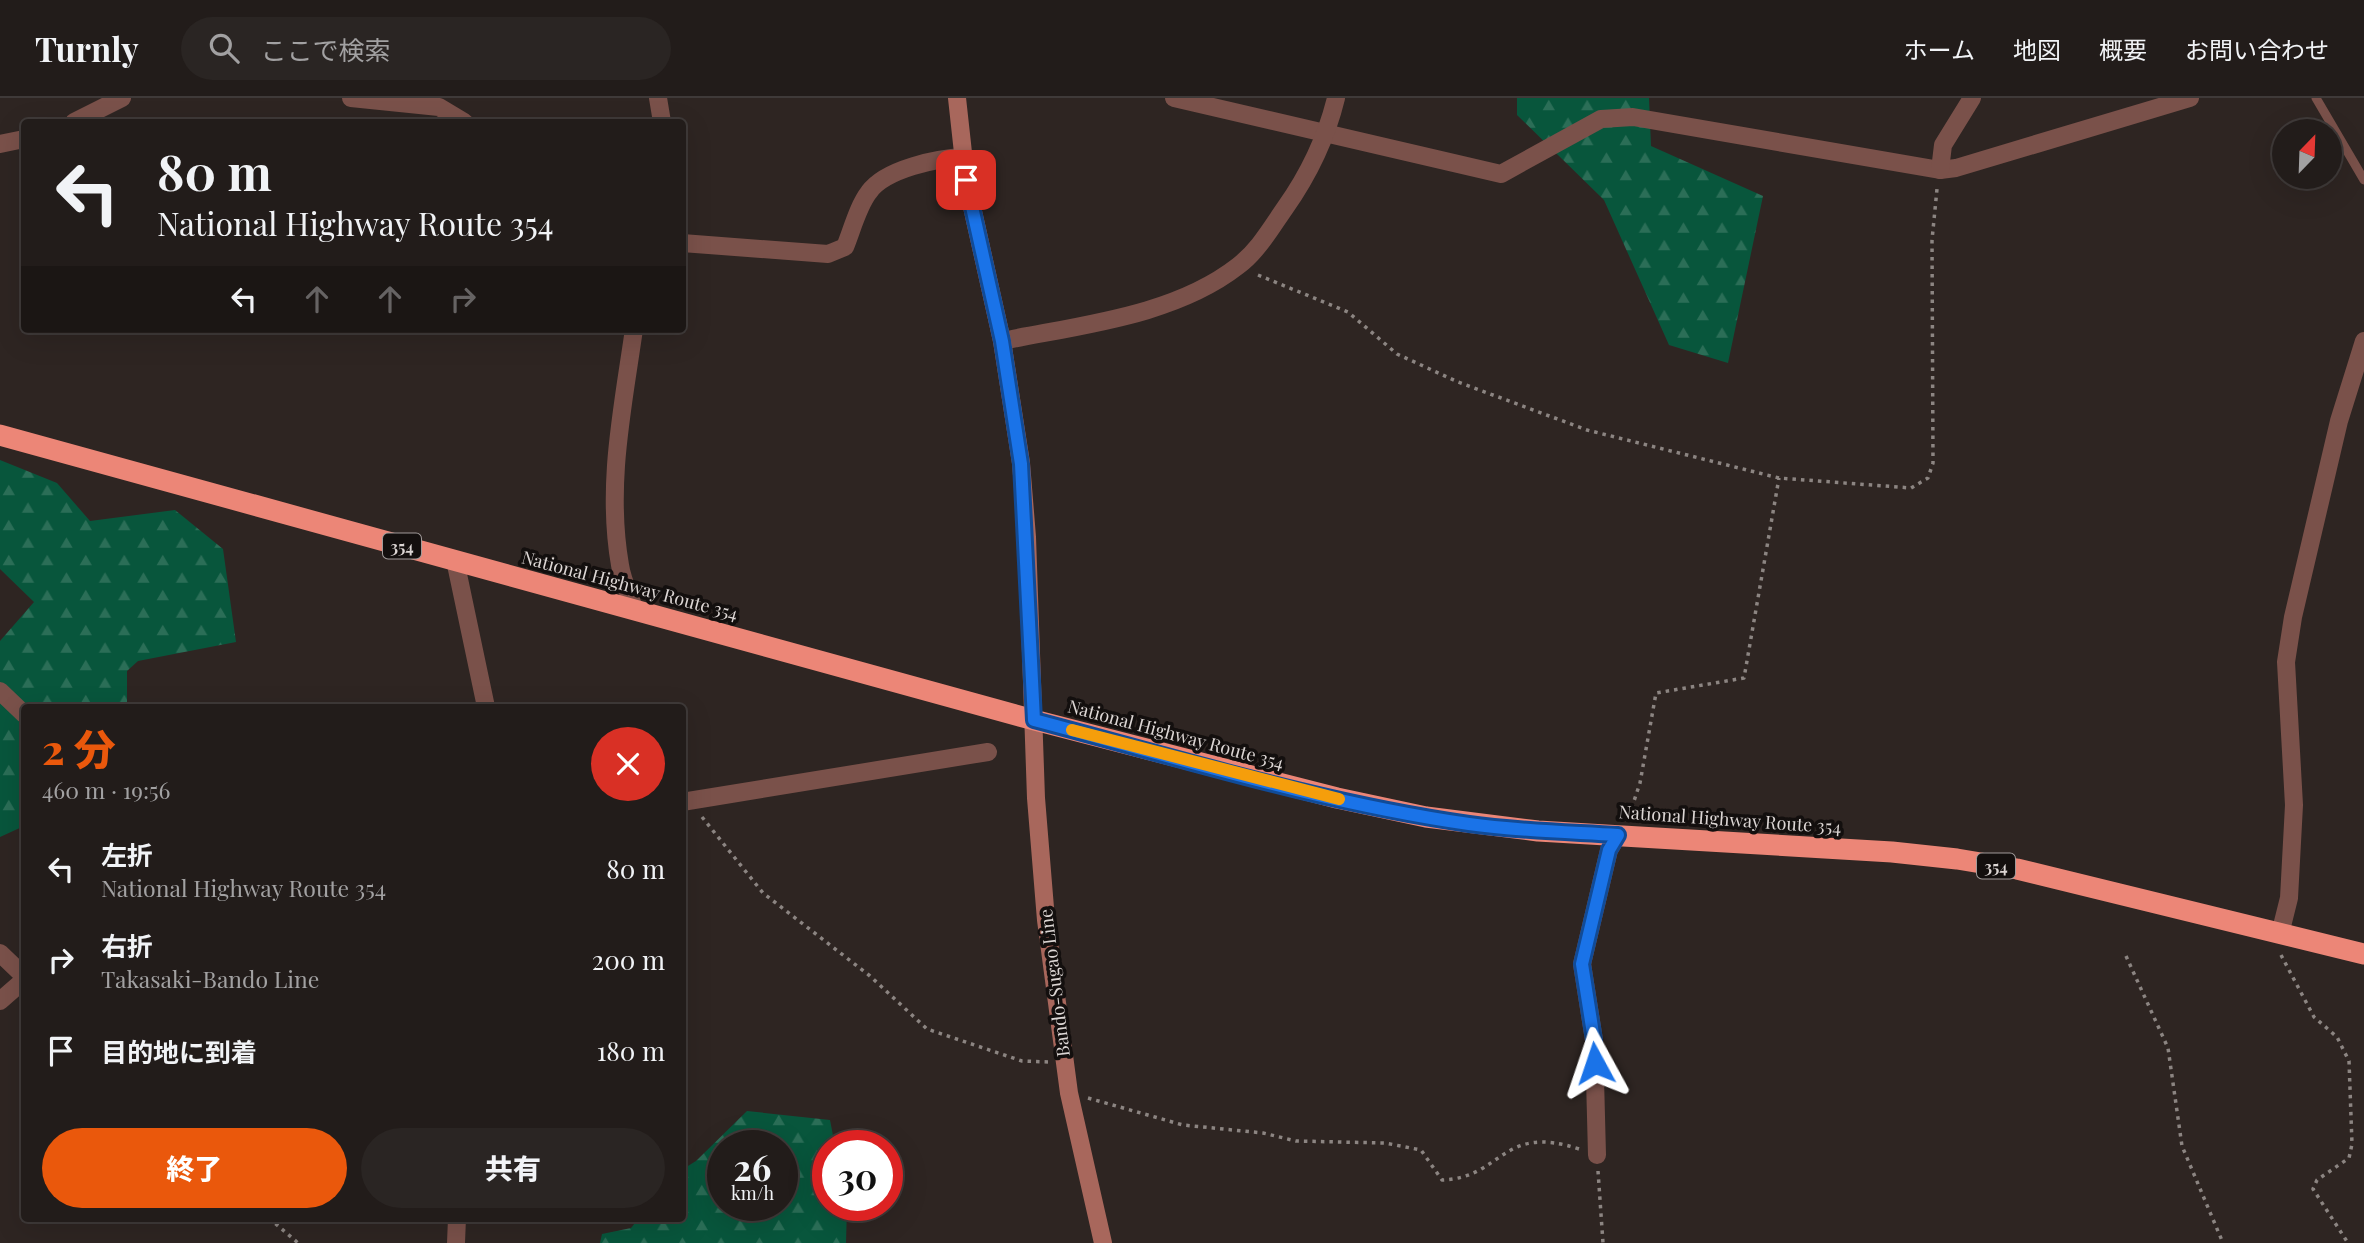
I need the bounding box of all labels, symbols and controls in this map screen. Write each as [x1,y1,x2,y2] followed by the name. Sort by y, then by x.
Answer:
[181,17,671,80] search box
[35,26,139,70] text: Turnly
[205,29,243,67] icon: search
[261,32,391,67] text: ここで検索
[1904,33,1975,65] text: ホーム
[2013,33,2061,65] text: 地図
[2099,33,2147,65] text: 概要
[2185,33,2329,65] text: お問い合わせ
[2272,119,2342,189] north arrow
[2272,119,2342,189] map controls
[157,138,272,203] text: 80 m
[42,147,133,238] icon: left
[936,150,996,210] pin
[947,161,985,199] icon: arrive
[157,201,554,244] text: National Highway Route 354
[225,280,263,318] icon: left
[298,280,336,318] icon: ahead
[371,280,409,318] icon: ahead
[444,280,482,318] icon: right
[383,534,421,559] road number: 354
[519,545,741,625] street label: National Highway Route 354
[1065,694,1287,774] street label: National Highway Route 354
[42,720,116,776] text: 2 分
[591,727,665,801] button: close
[42,774,171,805] text: 460 m · 19:56
[1618,799,1842,839] street label: National Highway Route 354
[101,837,153,872] text: 左折
[42,850,80,888] icon: left
[606,851,665,886] text: 80 m
[1977,853,2015,878] road number: 354
[101,872,386,903] text: National Highway Route 354
[1033,908,1075,1058] street label: Bando-Sugao Line
[101,928,153,963] text: 右折
[42,941,80,979] icon: right
[592,942,665,977] text: 200 m
[101,963,319,994] text: Takasaki-Bando Line
[1558,1026,1632,1100] position arrow
[42,1032,80,1070] icon: arrive
[597,1033,665,1068] text: 180 m
[101,1034,257,1069] text: 目的地に到着
[42,1128,347,1208] button: 終了
[361,1128,665,1208] button: 共有
[812,1130,903,1221] speed limit sign: 30
[734,1143,771,1190] text: 26
[731,1181,774,1205] text: km/h

